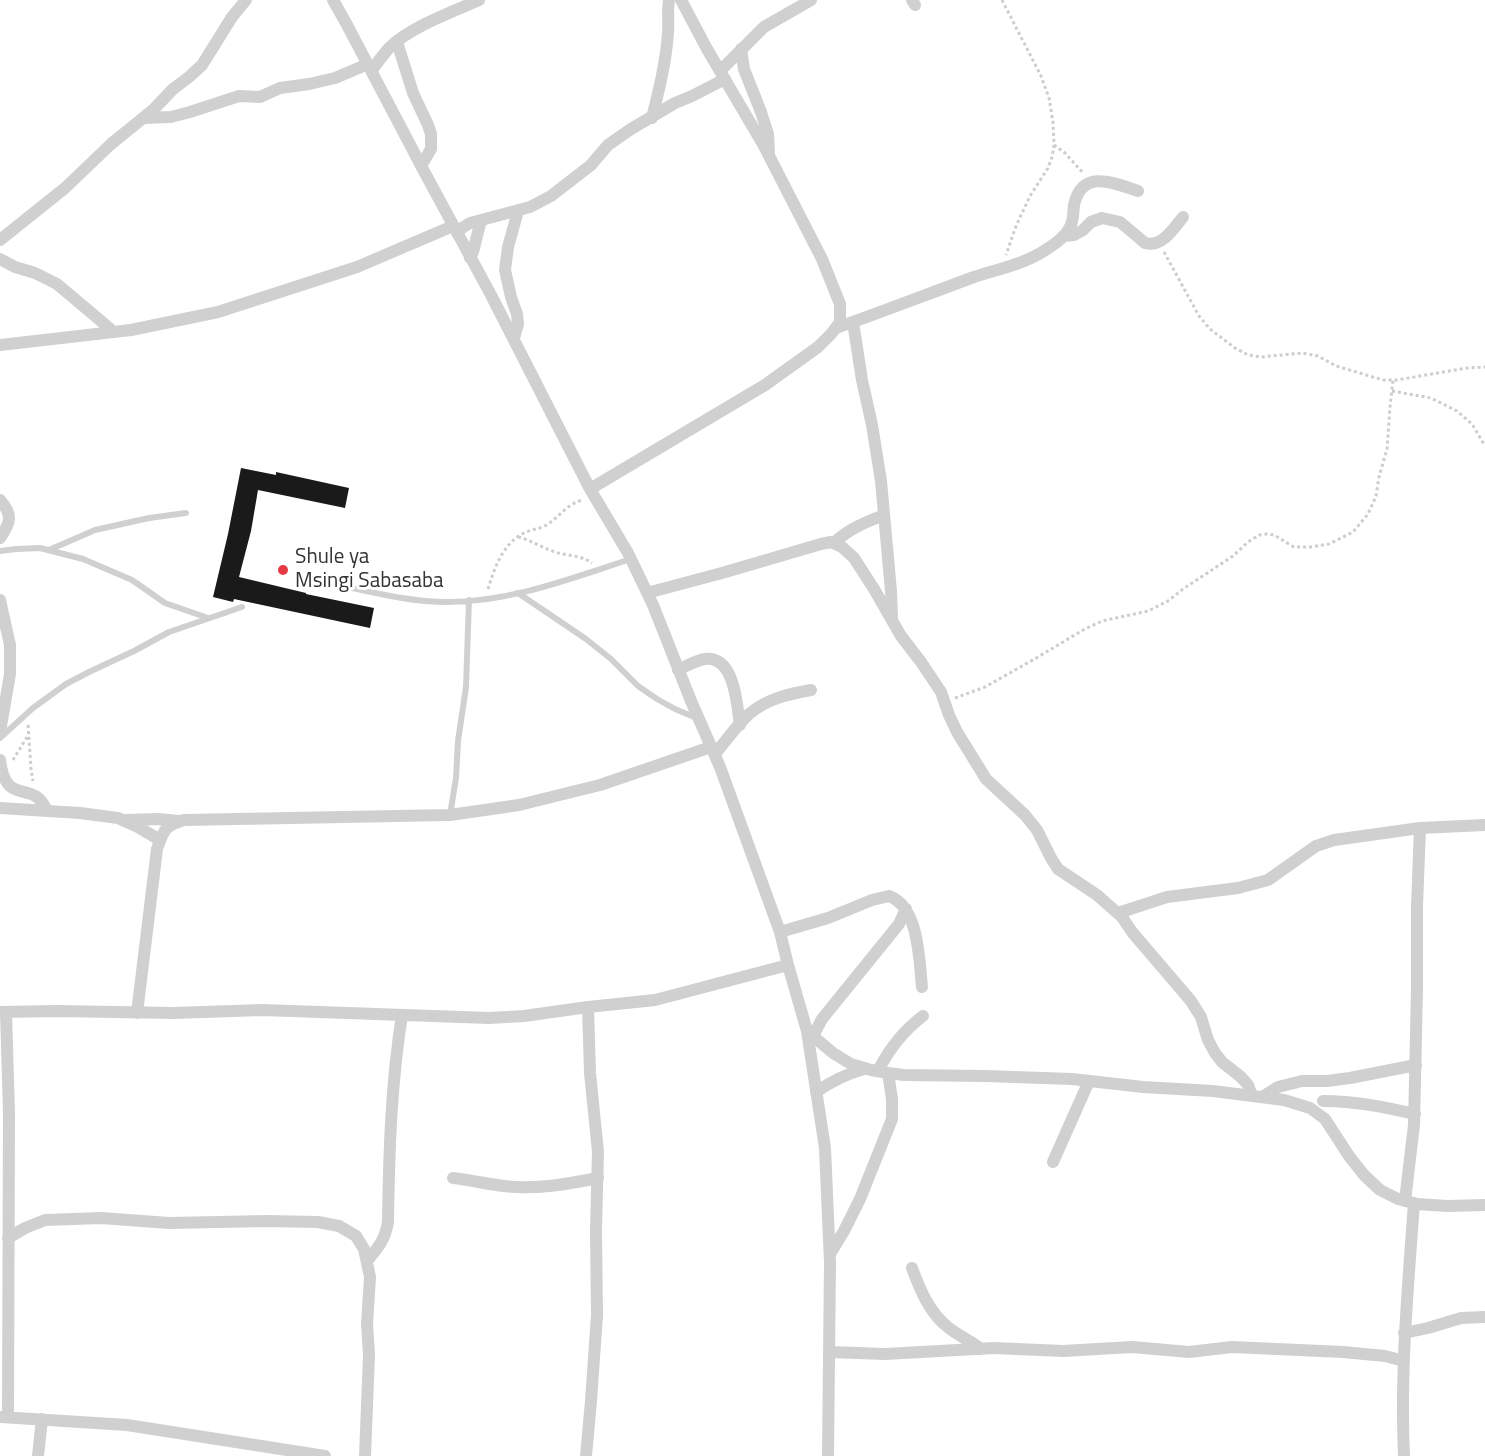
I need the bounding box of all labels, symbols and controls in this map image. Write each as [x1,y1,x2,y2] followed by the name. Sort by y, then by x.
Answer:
[295,545,444,595] place label: Shule ya Msingi Sabasaba
[276,563,290,577] marker: Shule ya Msingi Sabasaba

